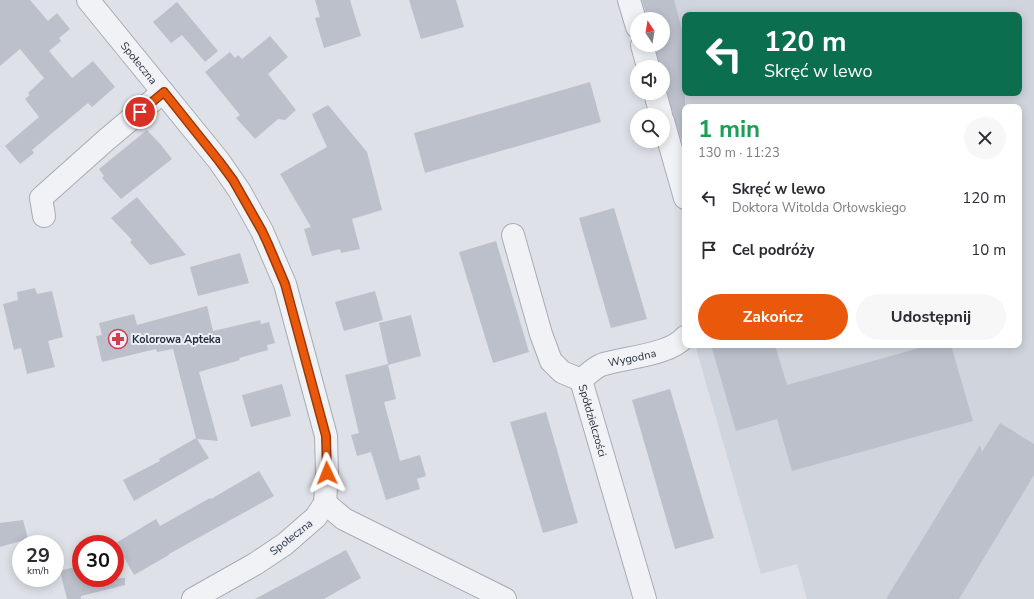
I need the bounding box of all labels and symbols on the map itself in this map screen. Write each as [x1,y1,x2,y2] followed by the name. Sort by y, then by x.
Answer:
[630,12,670,52] north arrow
[117,39,161,88] street label: Społeczna
[123,95,157,129] pin
[107,328,129,350] pharmacy icon: Kolorowa Apteka
[132,332,221,347] place label: Kolorowa Apteka
[607,346,658,371] street label: Wygodna
[575,383,610,459] street label: Spółdzielczości
[306,452,348,494] position arrow
[267,516,316,559] street label: Społeczna
[72,535,124,587] speed limit sign: 30

